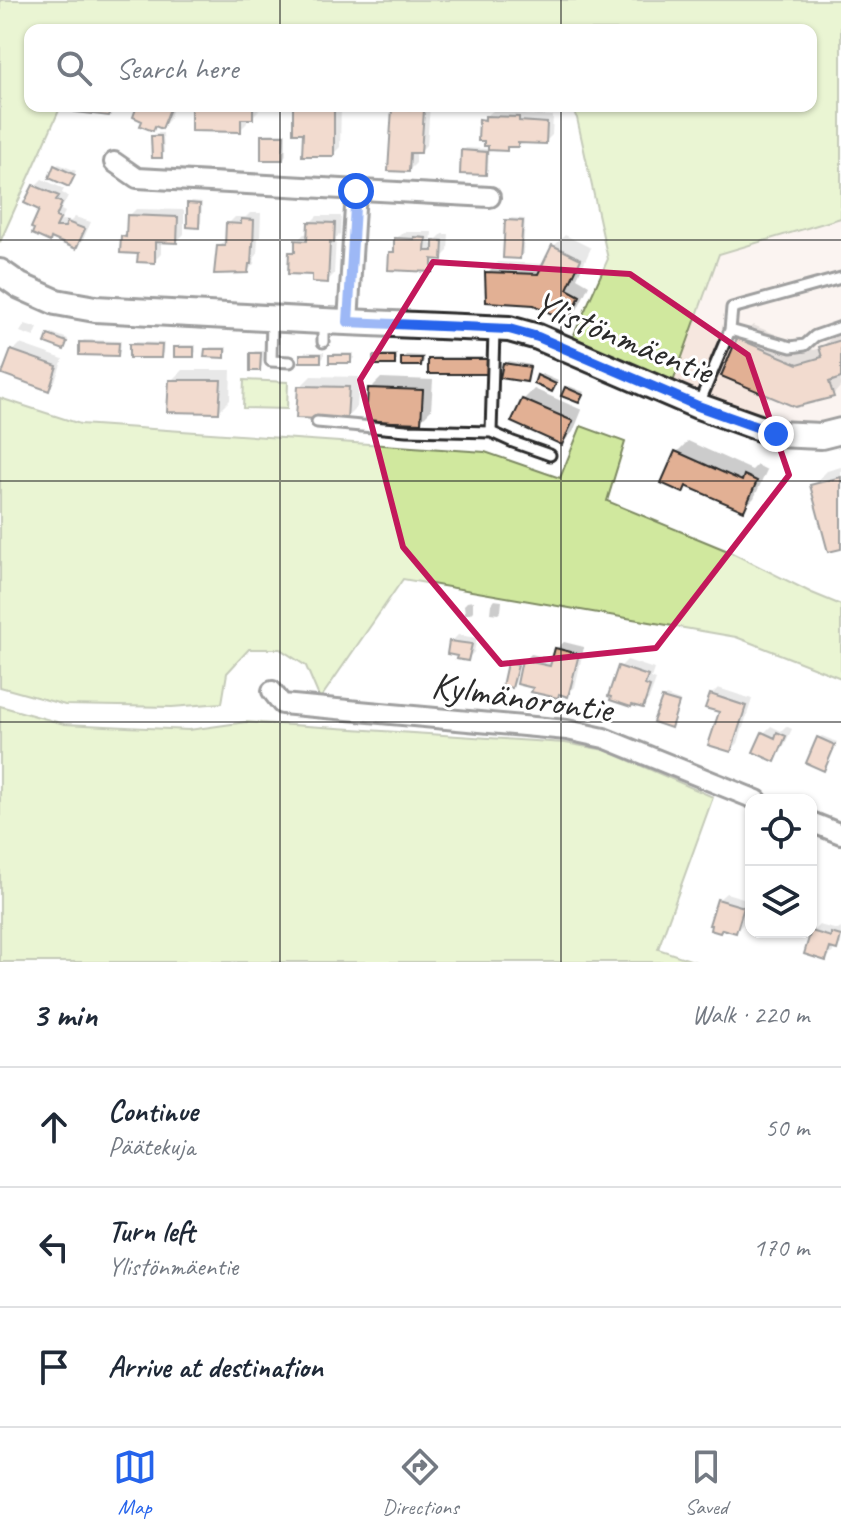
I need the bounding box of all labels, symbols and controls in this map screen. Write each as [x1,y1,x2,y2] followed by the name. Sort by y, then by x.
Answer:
[24,24,817,112] search box
[52,46,96,90] icon: search
[116,49,238,87] text: Search here
[338,173,374,209] route start
[526,280,722,395] street label: Ylistönmäentie
[758,416,794,452] route end
[429,661,618,733] street label: Kylmänorontie
[745,794,817,938] map controls
[745,794,817,866] button: locate
[745,866,817,938] button: layers
[32,993,97,1036] text: 3 min
[692,998,809,1031] text: Walk · 220 m
[108,1092,198,1130] text: Continue
[32,1105,76,1149] icon: ahead
[765,1111,809,1144] text: 50 m
[108,1130,195,1163] text: Päätekuja
[108,1212,195,1250] text: Turn left
[32,1225,76,1269] icon: left
[753,1231,809,1264] text: 170 m
[108,1250,238,1283] text: Ylistönmäentie
[32,1345,76,1389] icon: arrive
[108,1348,323,1386] text: Arrive at destination
[113,1445,157,1521] tab: Map
[382,1445,459,1521] tab: Directions
[684,1445,728,1521] tab: Saved

